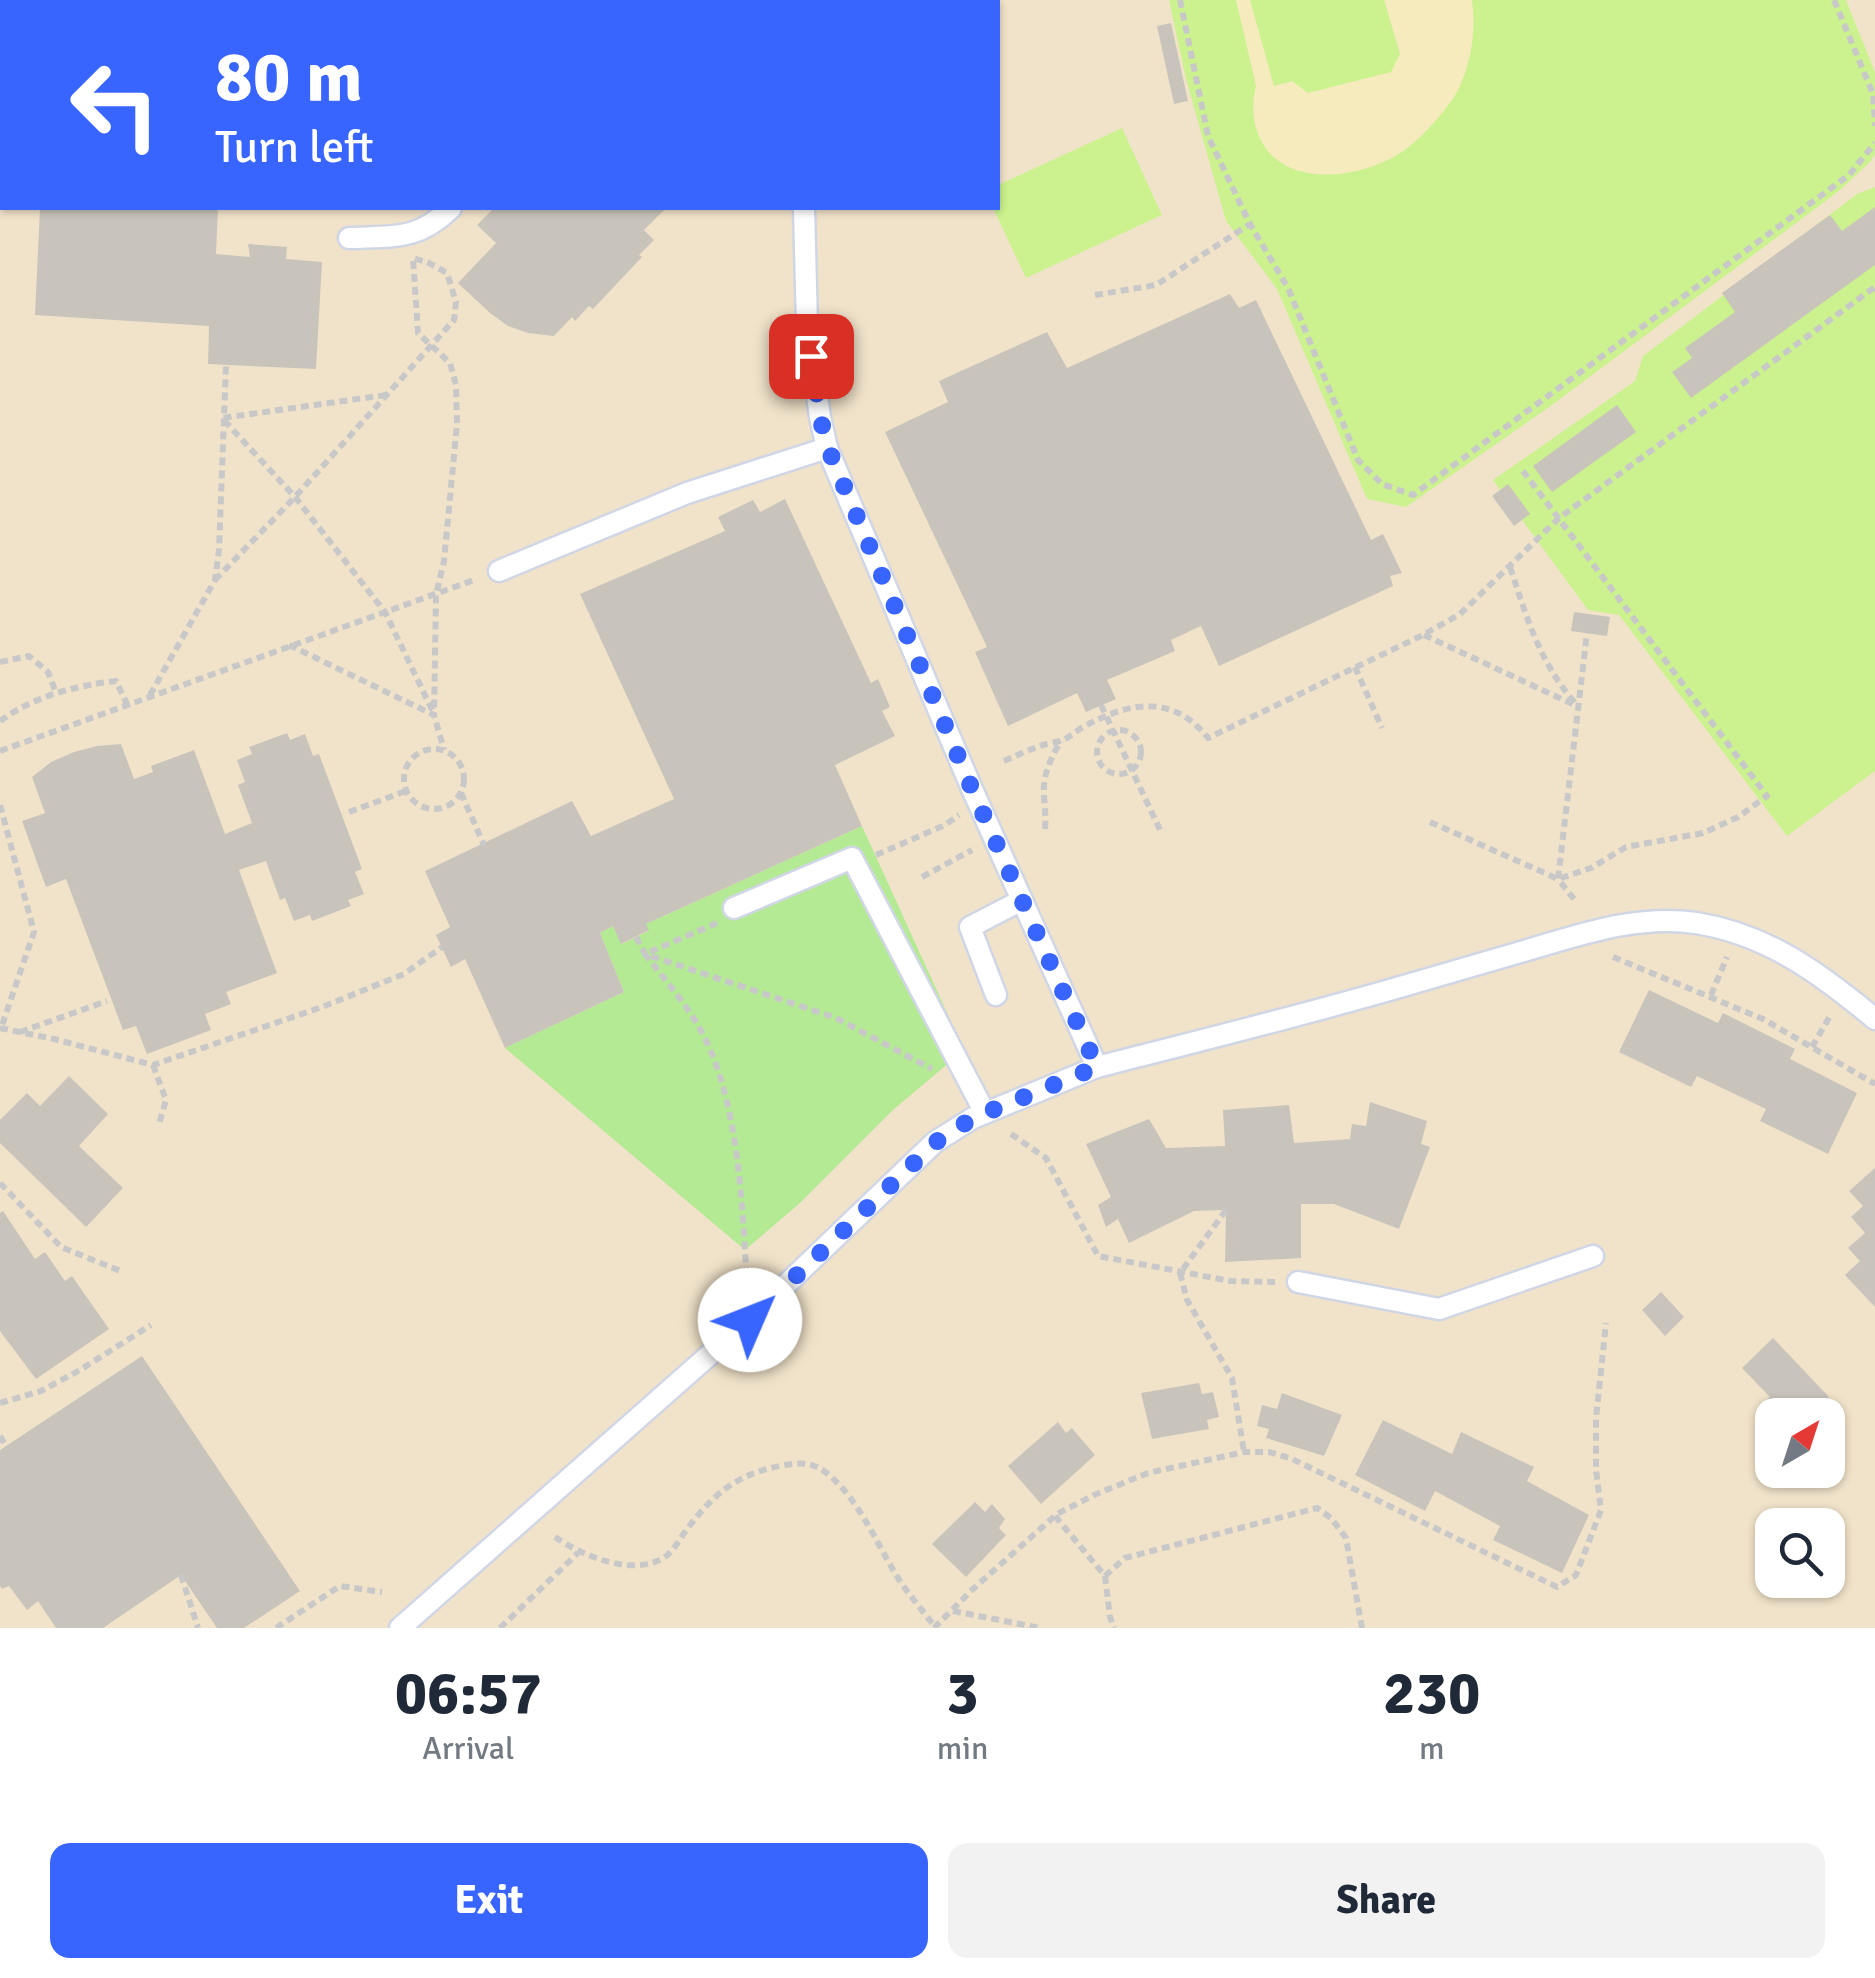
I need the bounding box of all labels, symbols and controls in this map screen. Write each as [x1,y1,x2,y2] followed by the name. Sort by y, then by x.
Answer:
[215,34,363,120] text: 80 m
[50,40,180,170] icon: left
[215,120,374,175] text: Turn left
[769,314,854,399] pin
[784,329,839,384] icon: arrive
[698,1268,802,1372] position arrow
[1755,1398,1845,1488] north arrow
[1755,1398,1845,1598] map controls
[1755,1508,1845,1598] button: search
[395,1657,542,1731] text: 06:57
[946,1657,979,1731] text: 3
[1383,1657,1480,1731] text: 230
[422,1729,514,1768] text: Arrival
[937,1729,988,1768] text: min
[1419,1729,1444,1768] text: m
[50,1843,928,1958] button: Exit
[948,1843,1825,1958] button: Share

